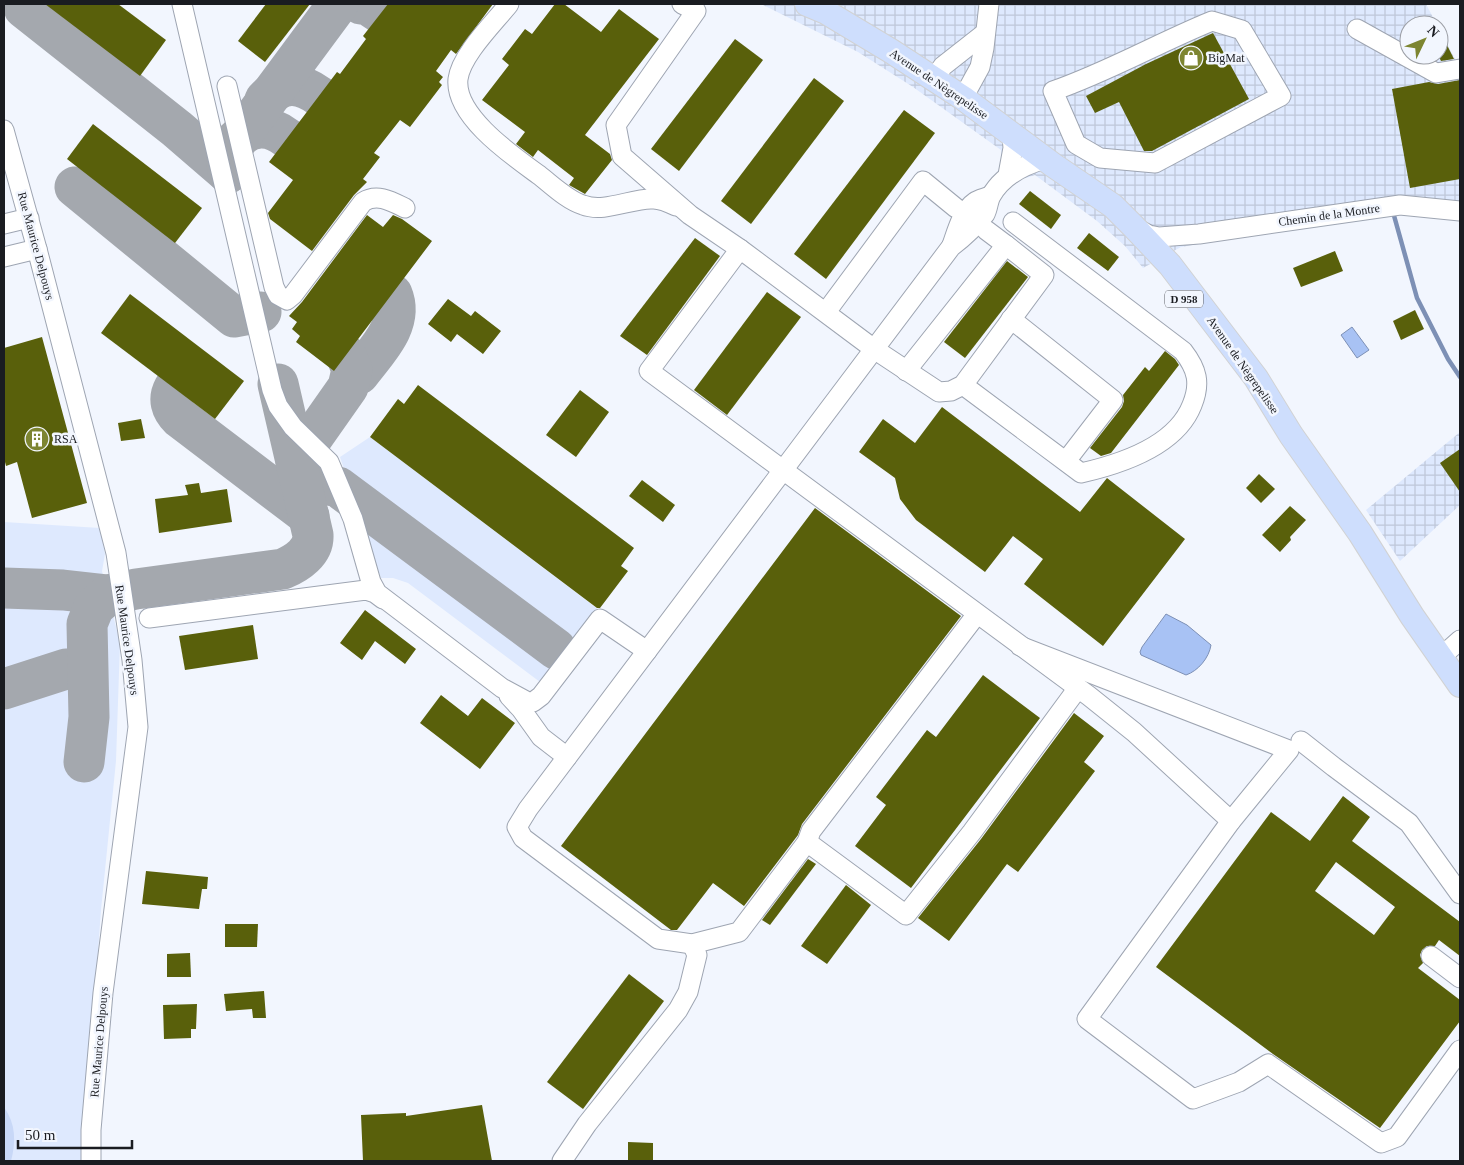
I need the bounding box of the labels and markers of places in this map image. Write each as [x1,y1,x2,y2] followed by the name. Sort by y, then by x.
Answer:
[1178,45,1204,71] shop icon: BigMat
[1208,51,1245,65] place label: BigMat
[24,426,50,452] building icon: RSA
[54,432,78,446] place label: RSA

